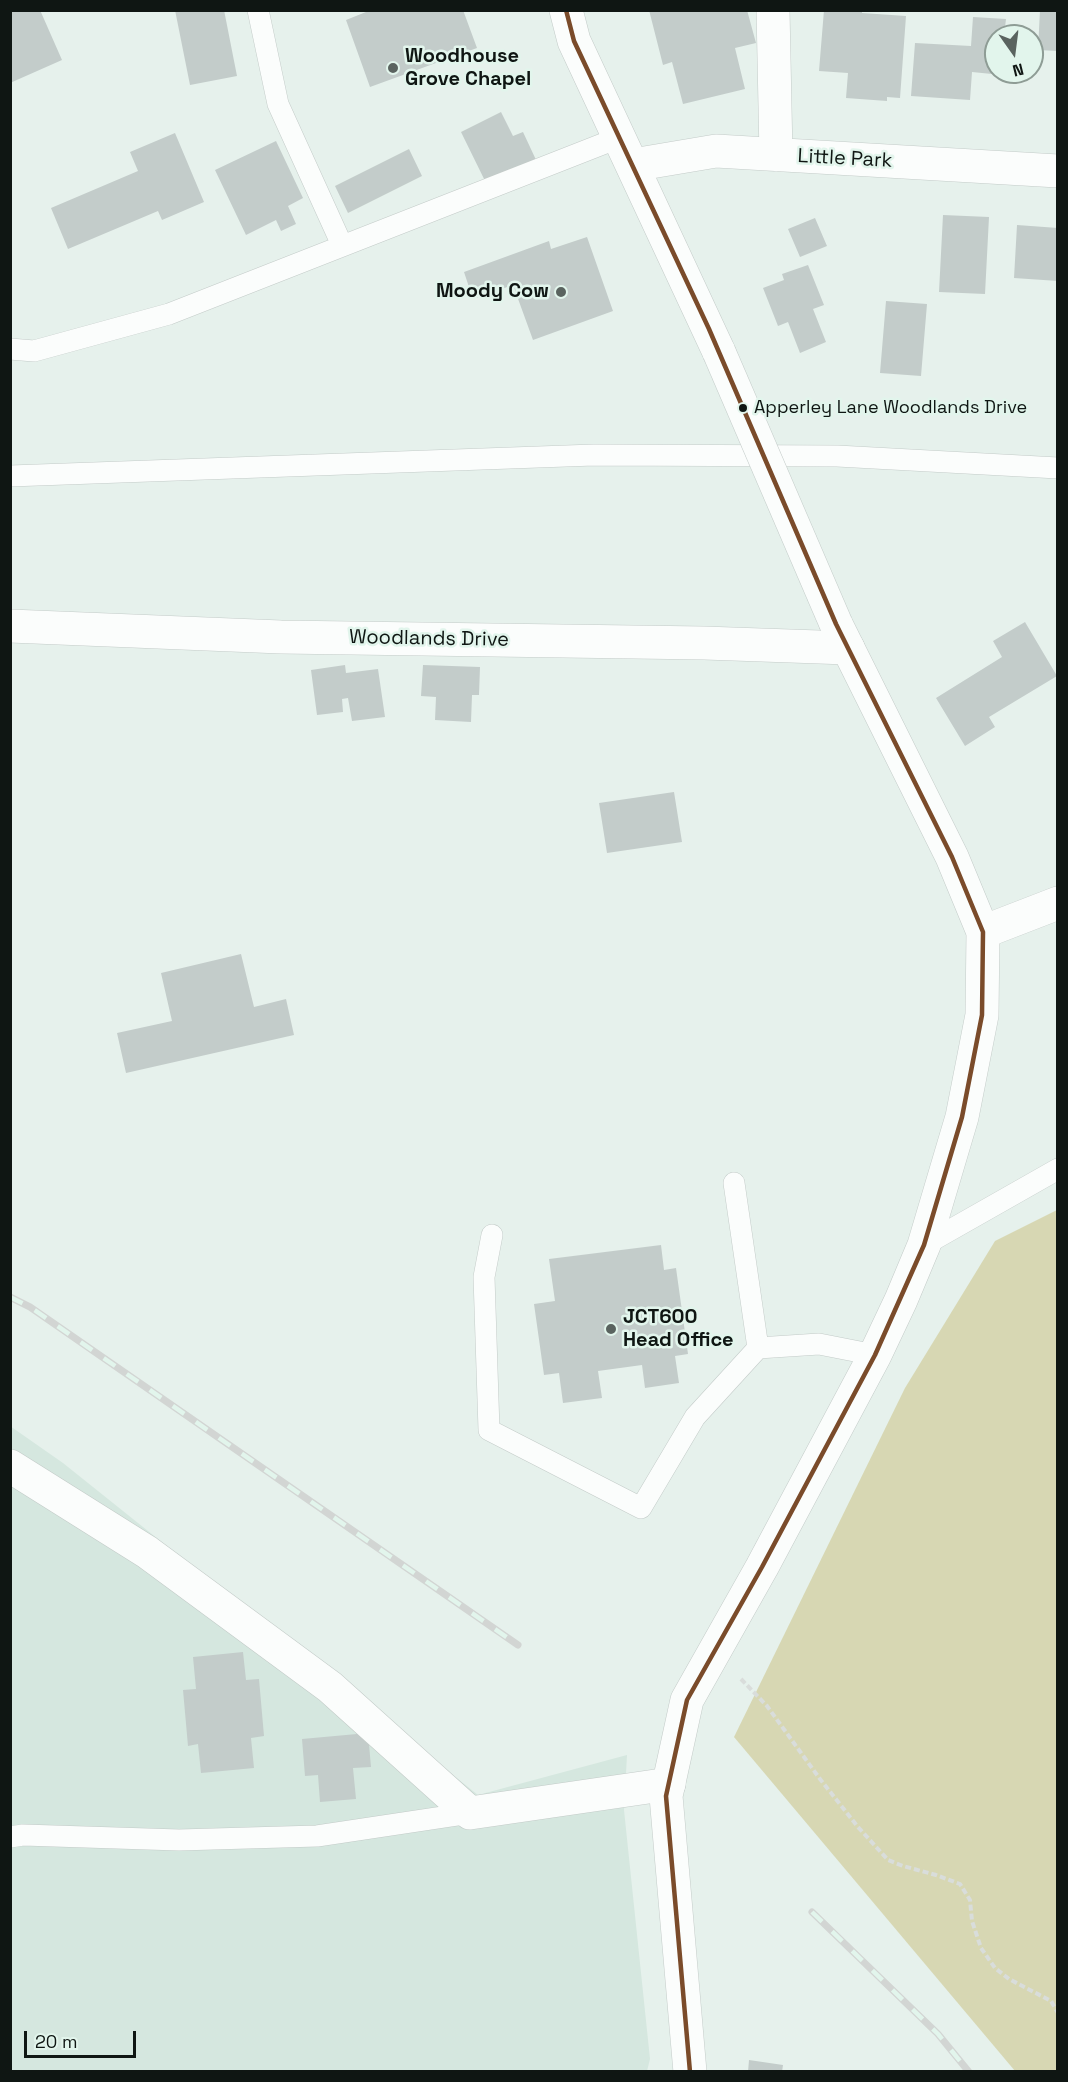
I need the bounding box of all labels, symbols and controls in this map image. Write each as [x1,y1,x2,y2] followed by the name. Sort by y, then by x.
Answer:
[984,24,1044,84] north arrow
[405,45,531,92] place label: Woodhouse Grove Chapel
[1010,59,1026,81] text: N
[386,61,400,75] marker: Woodhouse Grove Chapel
[797,145,893,173] street label: Little Park
[436,280,549,304] place label: Moody Cow
[554,285,568,299] marker: Moody Cow
[754,397,1027,419] place label: Apperley Lane Woodlands Drive
[737,402,749,414] marker: Apperley Lane Woodlands Drive
[349,626,509,652] street label: Woodlands Drive
[623,1306,734,1353] place label: JCT600 Head Office
[604,1322,618,1336] marker: JCT600 Head Office
[27,2019,140,2057] scale bar
[35,2030,78,2053] text: 20 m

